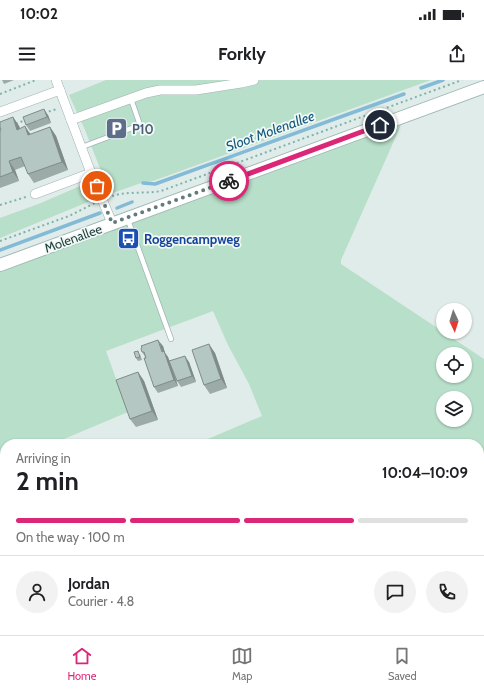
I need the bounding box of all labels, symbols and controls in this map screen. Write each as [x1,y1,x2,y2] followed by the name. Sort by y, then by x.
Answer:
[20,5,58,23] text: 10:02
[16,43,38,65] icon: menu
[218,43,266,65] text: Forkly
[446,43,468,65] icon: share
[223,106,317,155] water label: Sloot Molenallee
[363,108,397,142] pin
[369,114,391,136] icon: home
[104,116,130,142] parking icon: P10
[132,121,154,137] place label: P10
[209,161,249,201] courier
[80,169,114,203] pin
[218,170,240,192] icon: bike
[86,175,108,197] icon: bag
[42,220,104,256] street label: Molenallee
[115,226,141,252] bus stop icon: Roggencampweg
[144,231,240,247] place label: Roggencampweg
[436,303,472,339] north arrow
[436,303,472,427] map controls
[436,347,472,383] button: locate
[436,391,472,427] button: layers
[16,450,71,466] text: Arriving in
[382,464,468,482] text: 10:04–10:09
[16,465,79,497] text: 2 min
[16,529,125,545] text: On the way · 100 m
[16,571,58,613] button: person
[374,571,416,613] button: chat
[426,571,468,613] button: phone
[68,575,110,593] text: Jordan
[68,593,134,609] text: Courier · 4.8
[67,645,96,683] tab: Home
[231,645,253,683] tab: Map
[388,645,417,683] tab: Saved

